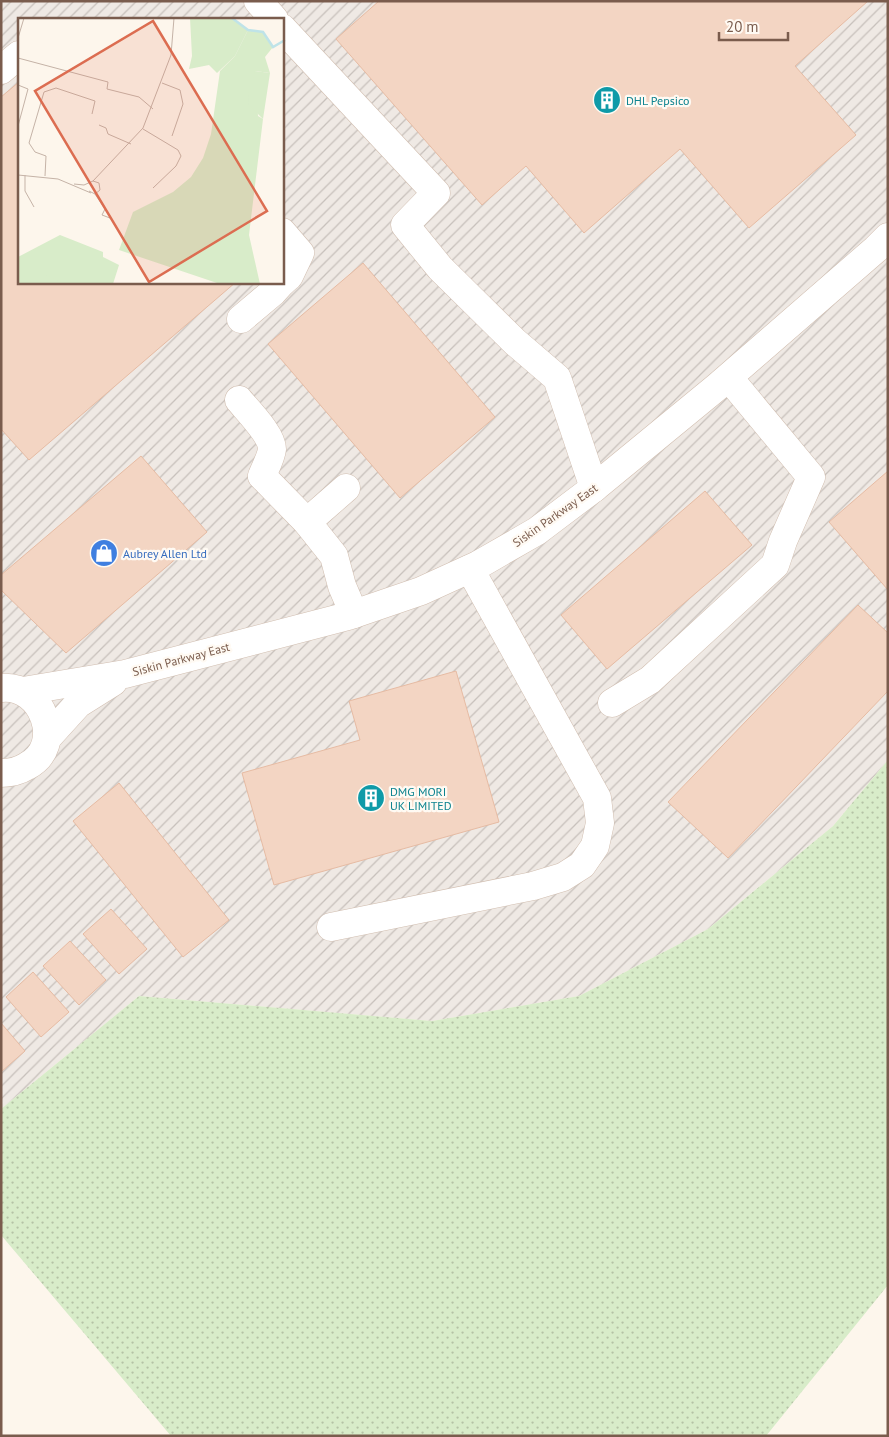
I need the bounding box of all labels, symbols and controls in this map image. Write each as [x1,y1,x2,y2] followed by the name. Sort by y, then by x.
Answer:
[719,10,788,42] scale bar
[726,17,759,36] text: 20 m
[18,18,284,284] inset map
[592,85,622,115] building icon: DHL Pepsico
[626,93,690,108] place label: DHL Pepsico
[510,480,600,550] street label: Siskin Parkway East
[89,538,119,568] shop icon: Aubrey Allen Ltd
[123,546,207,561] place label: Aubrey Allen Ltd
[131,639,231,679] street label: Siskin Parkway East
[356,783,386,813] building icon: DMG MORI UK LIMITED
[390,784,452,813] place label: DMG MORI UK LIMITED

